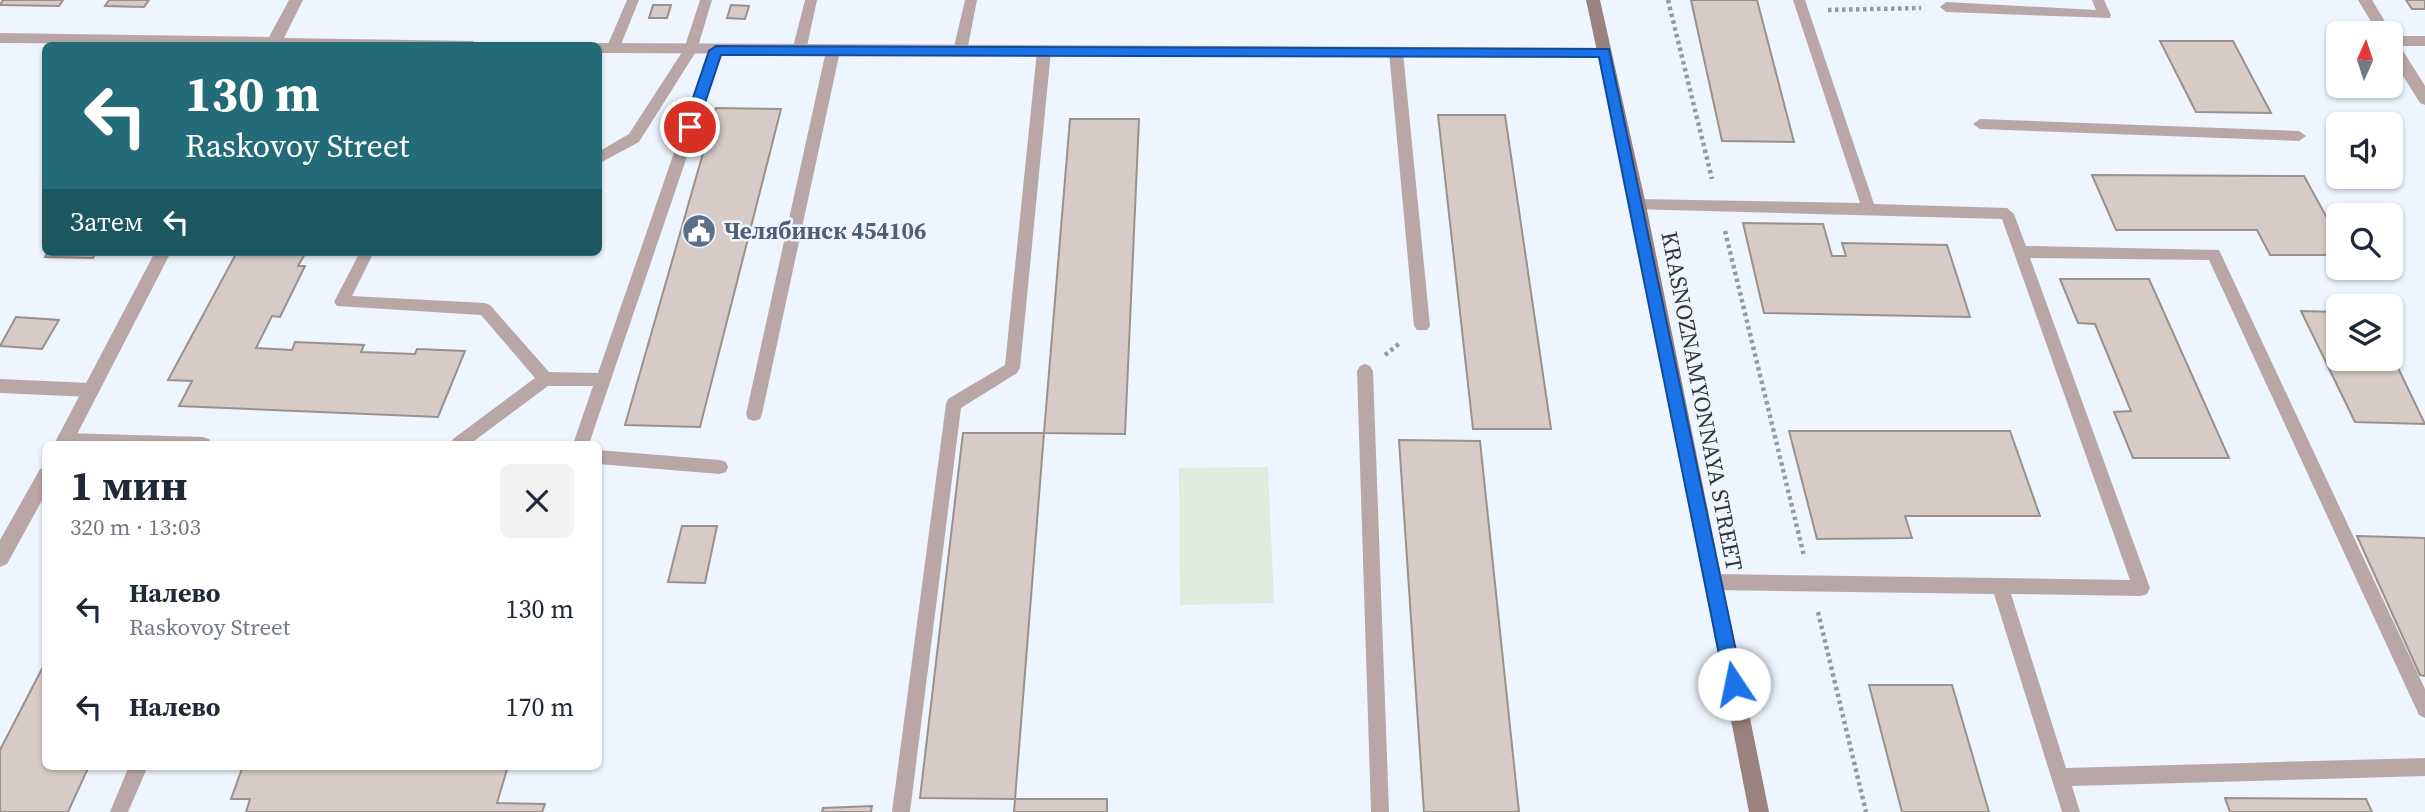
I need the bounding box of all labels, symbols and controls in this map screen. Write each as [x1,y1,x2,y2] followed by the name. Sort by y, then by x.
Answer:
[2326,21,2403,98] north arrow
[2326,21,2403,371] map controls
[185,60,320,127] text: 130 m
[70,70,161,161] icon: left
[660,97,720,157] pin
[671,108,709,146] icon: arrive
[2326,112,2403,189] button: sound
[185,124,409,168] text: Raskovoy Street
[157,203,195,241] icon: left
[2326,203,2403,280] button: search
[70,204,143,240] text: Затем
[680,212,718,250] public building icon: Челябинск 454106
[724,215,926,247] place label: Челябинск 454106
[1653,229,1751,573] street label: KRASNOZNAMYONNAYA STREET
[2326,294,2403,371] button: layers
[70,456,187,514] text: 1 мин
[500,464,574,538] button: close
[70,511,201,543] text: 320 m · 13:03
[129,575,220,611] text: Налево
[70,590,108,628] icon: left
[506,591,574,627] text: 130 m
[129,611,290,643] text: Raskovoy Street
[1697,647,1771,721] position arrow
[70,688,108,726] icon: left
[129,689,220,725] text: Налево
[506,689,574,725] text: 170 m

